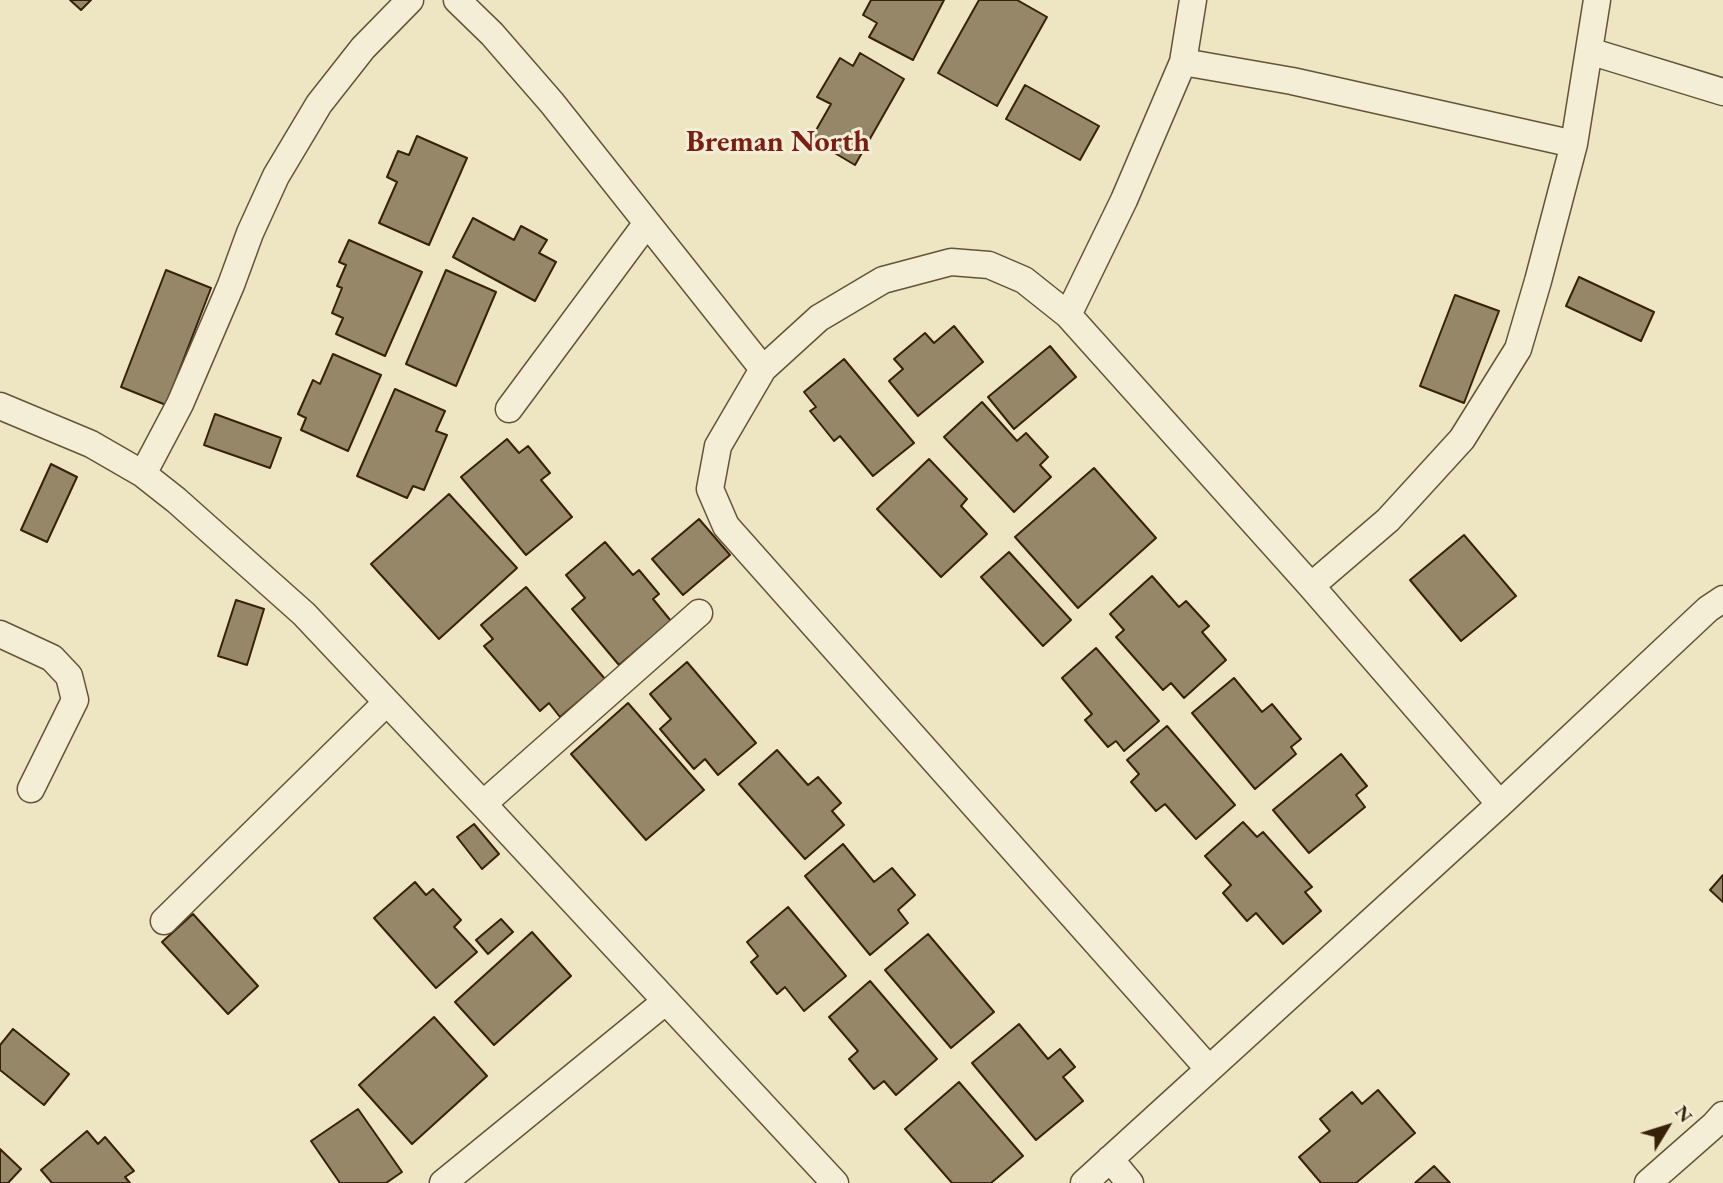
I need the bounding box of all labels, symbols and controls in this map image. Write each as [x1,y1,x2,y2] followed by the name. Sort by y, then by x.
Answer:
[686,125,870,161] district label: Breman North
[1632,1092,1702,1162] north arrow
[1669,1100,1699,1128] text: N

